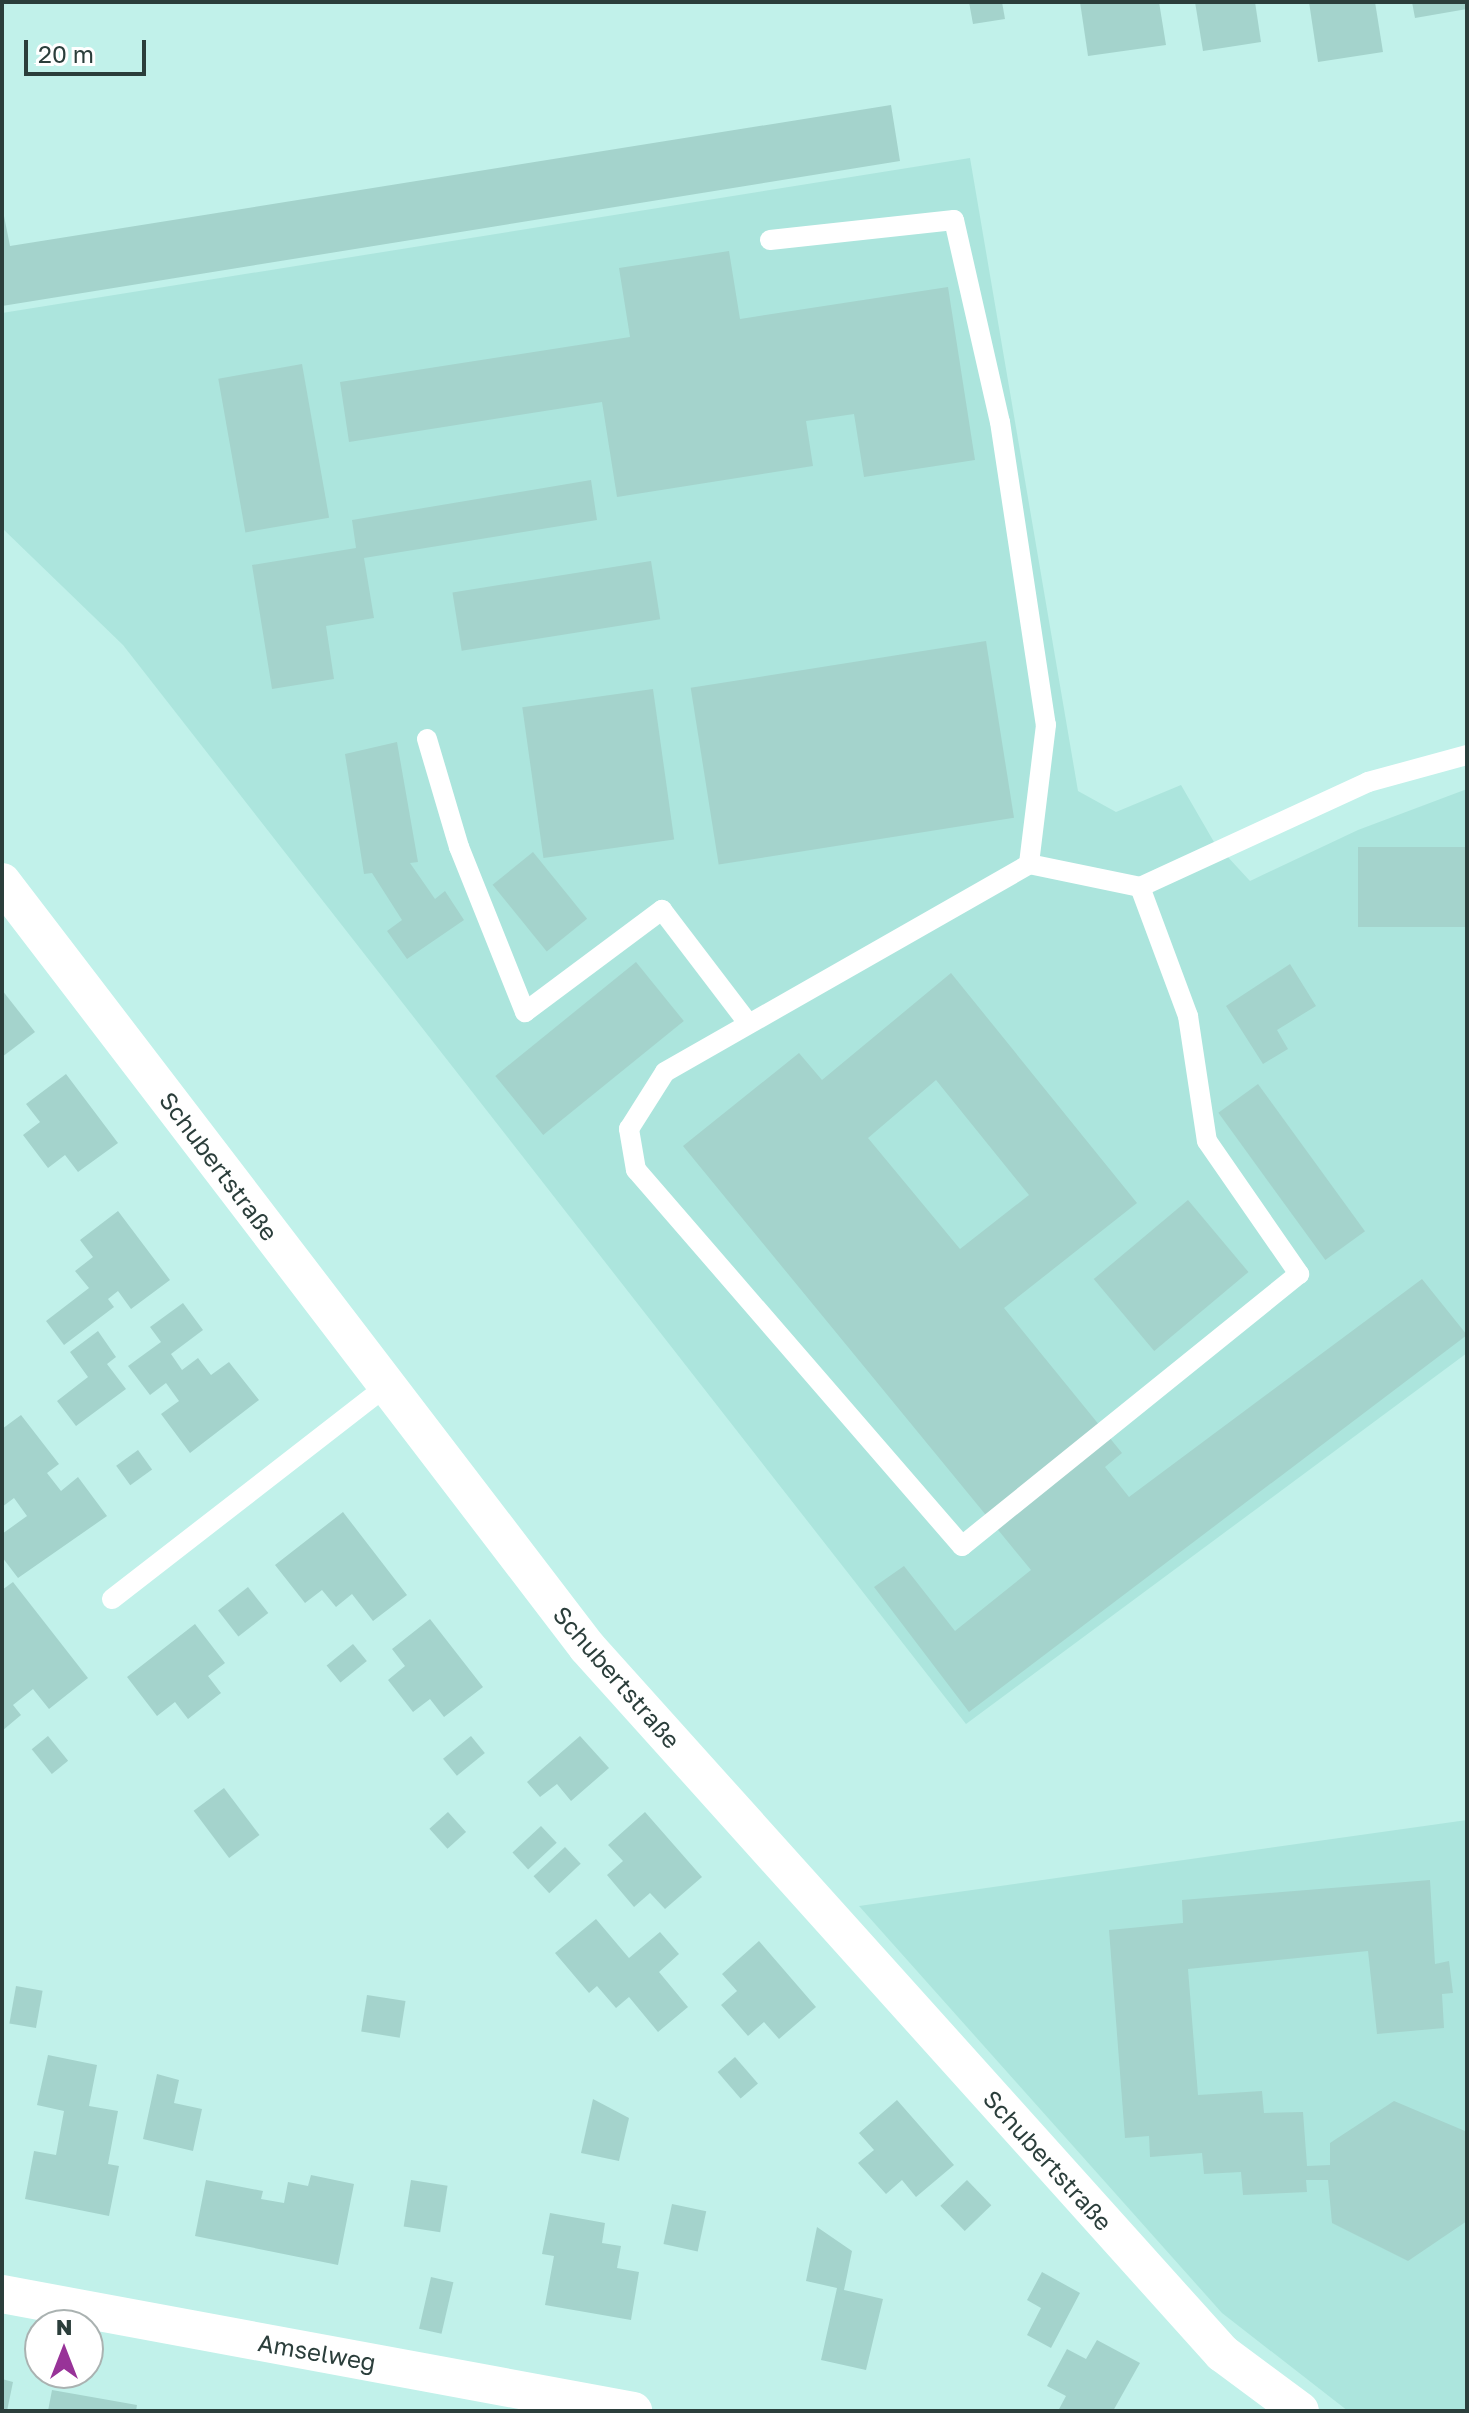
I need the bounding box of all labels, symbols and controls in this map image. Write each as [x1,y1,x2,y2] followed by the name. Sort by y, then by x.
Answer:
[28,24,150,74] scale bar
[38,39,94,68] text: 20 m
[154,1086,284,1246] street label: Schubertstraße
[548,1600,686,1754] street label: Schubertstraße
[978,2084,1118,2236] street label: Schubertstraße
[24,2309,104,2389] north arrow
[56,2313,72,2340] text: N
[256,2327,378,2377] street label: Amselweg

